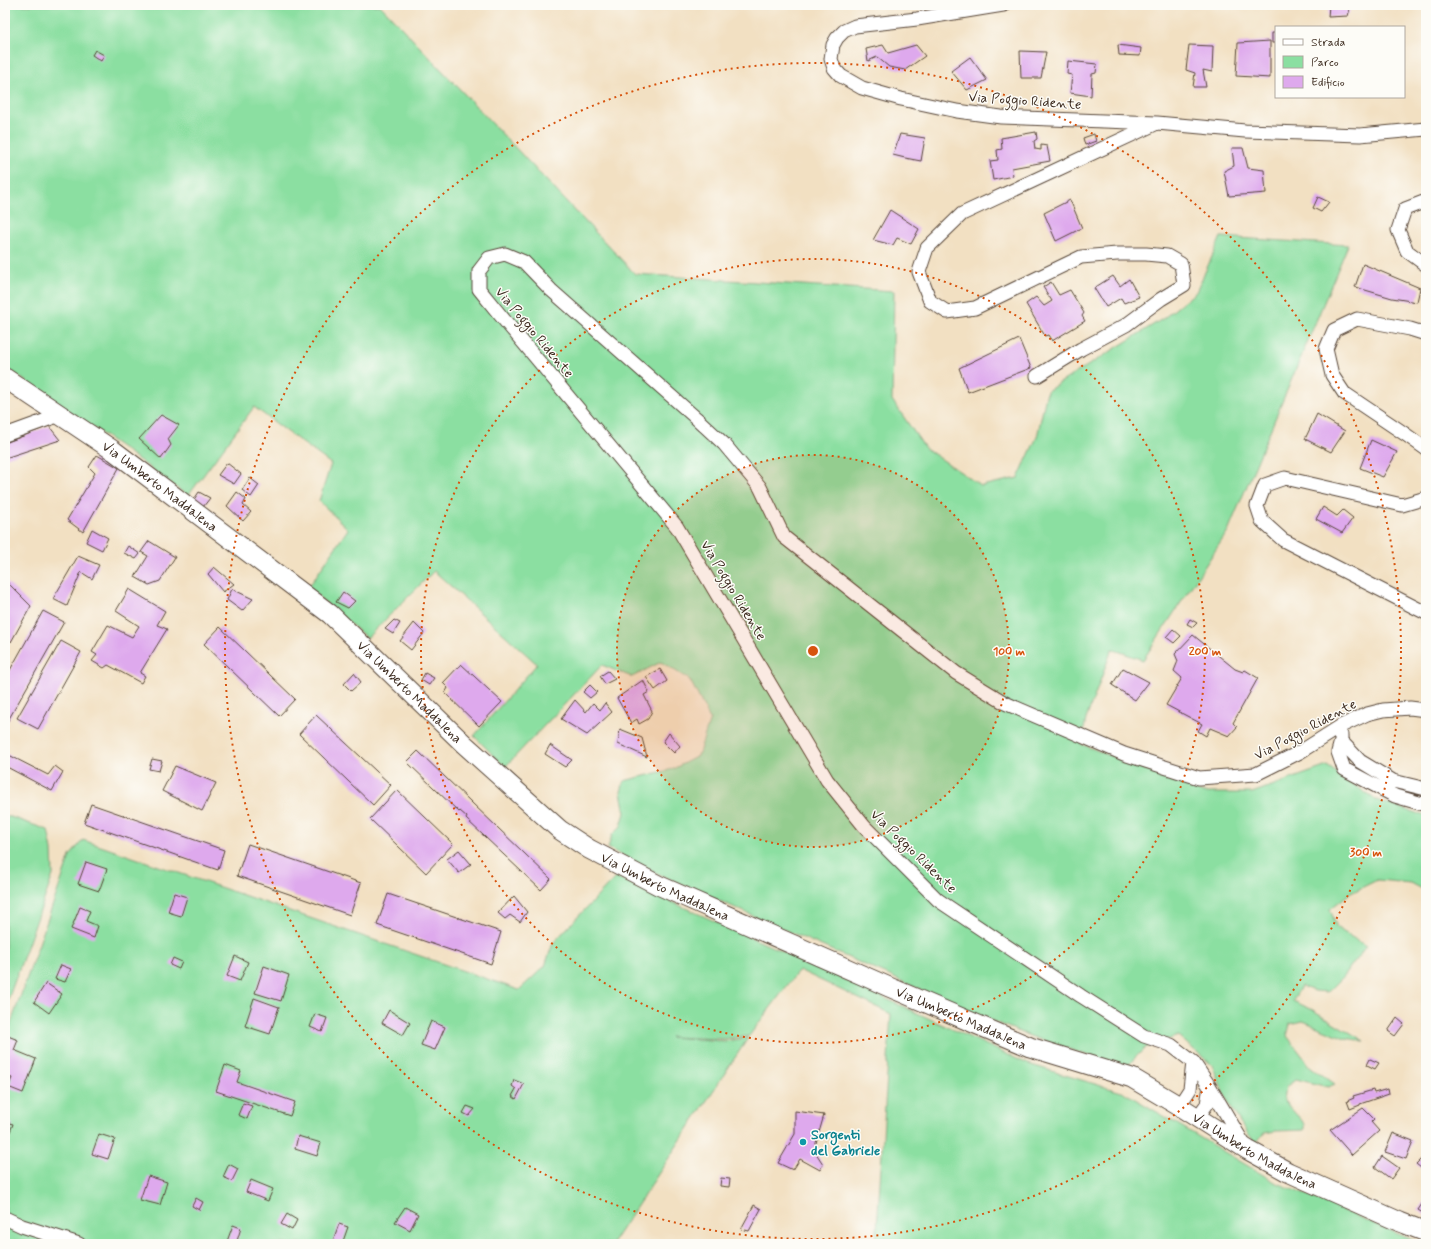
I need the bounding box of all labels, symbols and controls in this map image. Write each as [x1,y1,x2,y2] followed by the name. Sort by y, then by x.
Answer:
[1275,26,1405,98] legend
[1311,35,1345,51] text: Strada
[1311,55,1339,71] text: Parco
[1311,75,1345,91] text: Edificio
[968,88,1082,116] street label: Via Poggio Ridente
[489,283,578,383] street label: Via Poggio Ridente
[98,437,221,536] street label: Via Umberto Maddalena
[695,537,770,645] street label: Via Poggio Ridente
[352,637,466,748] street label: Via Umberto Maddalena
[806,644,820,658] centre of rings
[993,644,1026,660] text: 100 m
[1189,644,1222,660] text: 200 m
[1251,695,1361,766] street label: Via Poggio Ridente
[865,806,960,899] street label: Via Poggio Ridente
[1350,845,1383,861] text: 300 m
[597,849,732,925] street label: Via Umberto Maddalena
[893,983,1029,1055] street label: Via Umberto Maddalena
[1189,1109,1320,1194] street label: Via Umberto Maddalena
[811,1126,880,1160] place label: Sorgenti del Gabriele
[798,1137,808,1147] marker: Sorgenti del Gabriele

